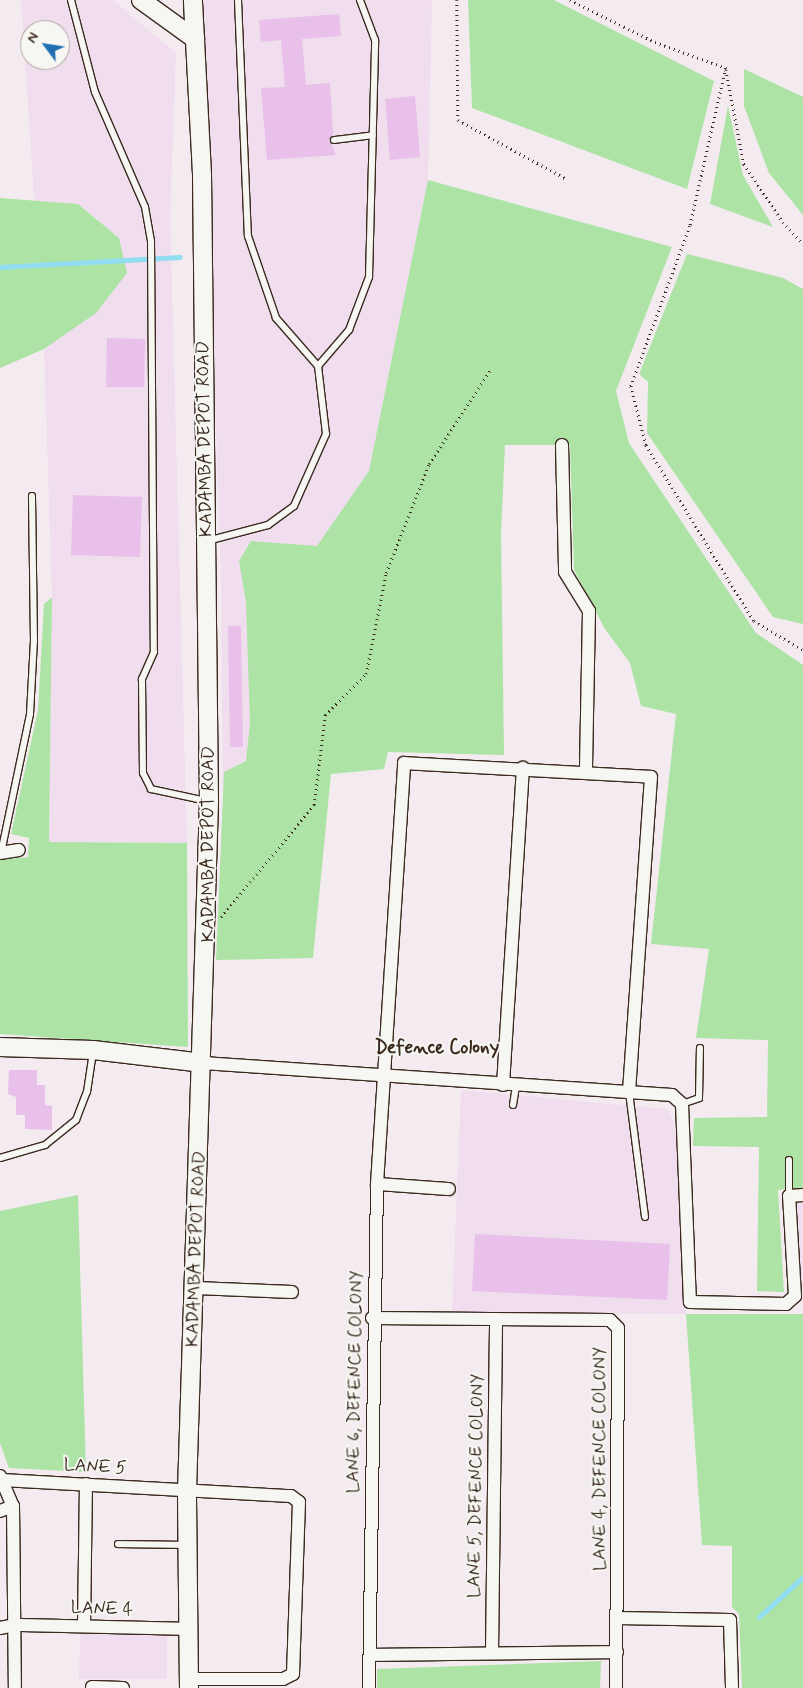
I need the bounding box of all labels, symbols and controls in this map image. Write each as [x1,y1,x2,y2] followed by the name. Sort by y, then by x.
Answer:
[20,20,70,70] north arrow
[23,29,43,46] text: N
[192,340,218,538] street label: KADAMBA DEPOT ROAD
[197,746,219,942] street label: KADAMBA DEPOT ROAD
[371,1037,503,1059] district label: Defence Colony
[182,1150,210,1348] street label: KADAMBA DEPOT ROAD
[342,1269,368,1495] street label: LANE 6, DEFENCE COLONY
[589,1346,611,1572] street label: LANE 4, DEFENCE COLONY
[463,1373,489,1599] street label: LANE 5, DEFENCE COLONY
[63,1455,127,1479] street label: LANE 5
[70,1597,134,1621] street label: LANE 4

